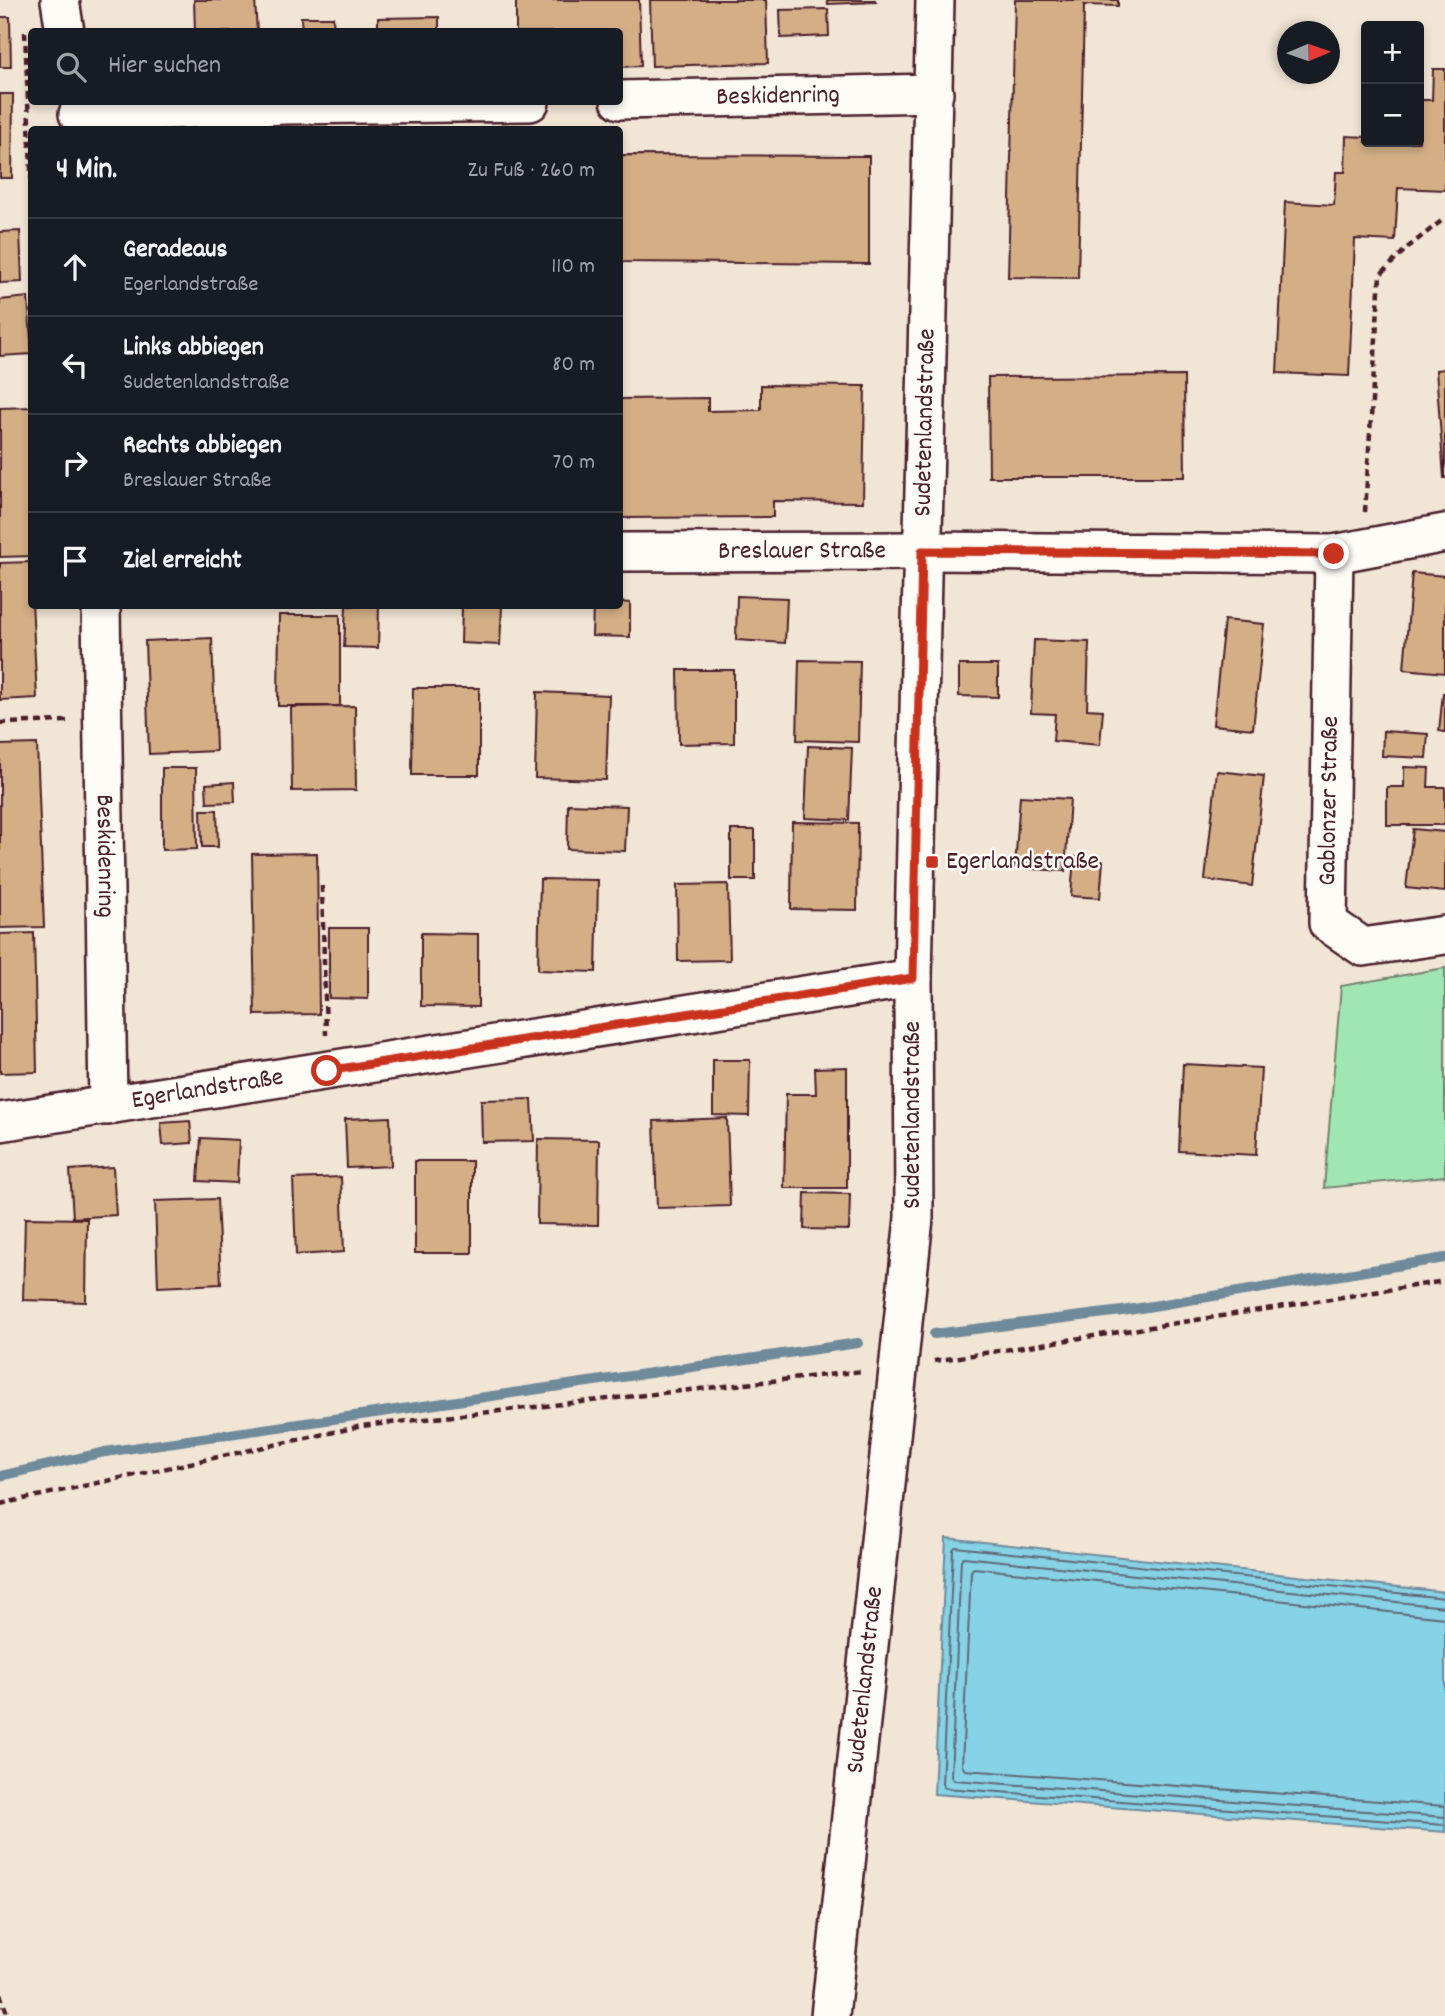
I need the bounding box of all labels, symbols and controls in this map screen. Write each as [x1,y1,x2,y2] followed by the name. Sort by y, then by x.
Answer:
[1277,21,1340,84] north arrow
[1361,21,1424,147] map controls
[1361,21,1424,84] button: +
[28,28,623,105] search box
[52,48,90,86] icon: search
[108,48,221,85] text: Hier suchen
[716,77,840,116] street label: Beskidenring
[1361,84,1424,147] button: −
[56,150,117,193] text: 4 Min.
[468,155,595,188] text: Zu Fuß · 260 m
[123,232,227,269] text: Geradeaus
[56,248,94,286] icon: ahead
[551,251,595,284] text: 110 m
[123,269,258,302] text: Egerlandstraße
[905,328,946,517] street label: Sudetenlandstraße
[123,330,264,367] text: Links abbiegen
[56,346,94,384] icon: left
[552,349,595,382] text: 80 m
[123,367,289,400] text: Sudetenlandstraße
[123,428,282,465] text: Rechts abbiegen
[56,444,94,482] icon: right
[553,447,595,480] text: 70 m
[123,465,271,498] text: Breslauer Straße
[718,533,886,570] street label: Breslauer Straße
[1318,538,1349,569] route end
[56,542,94,580] icon: arrive
[123,543,242,580] text: Ziel erreicht
[1310,716,1350,886] street label: Gablonzer Straße
[85,794,124,918] street label: Beskidenring
[946,844,1099,881] place label: Egerlandstraße
[924,854,940,870] marker: Egerlandstraße
[895,1021,932,1209] street label: Sudetenlandstraße
[311,1055,342,1086] route start
[129,1059,286,1119] street label: Egerlandstraße
[837,1584,894,1775] street label: Sudetenlandstraße

